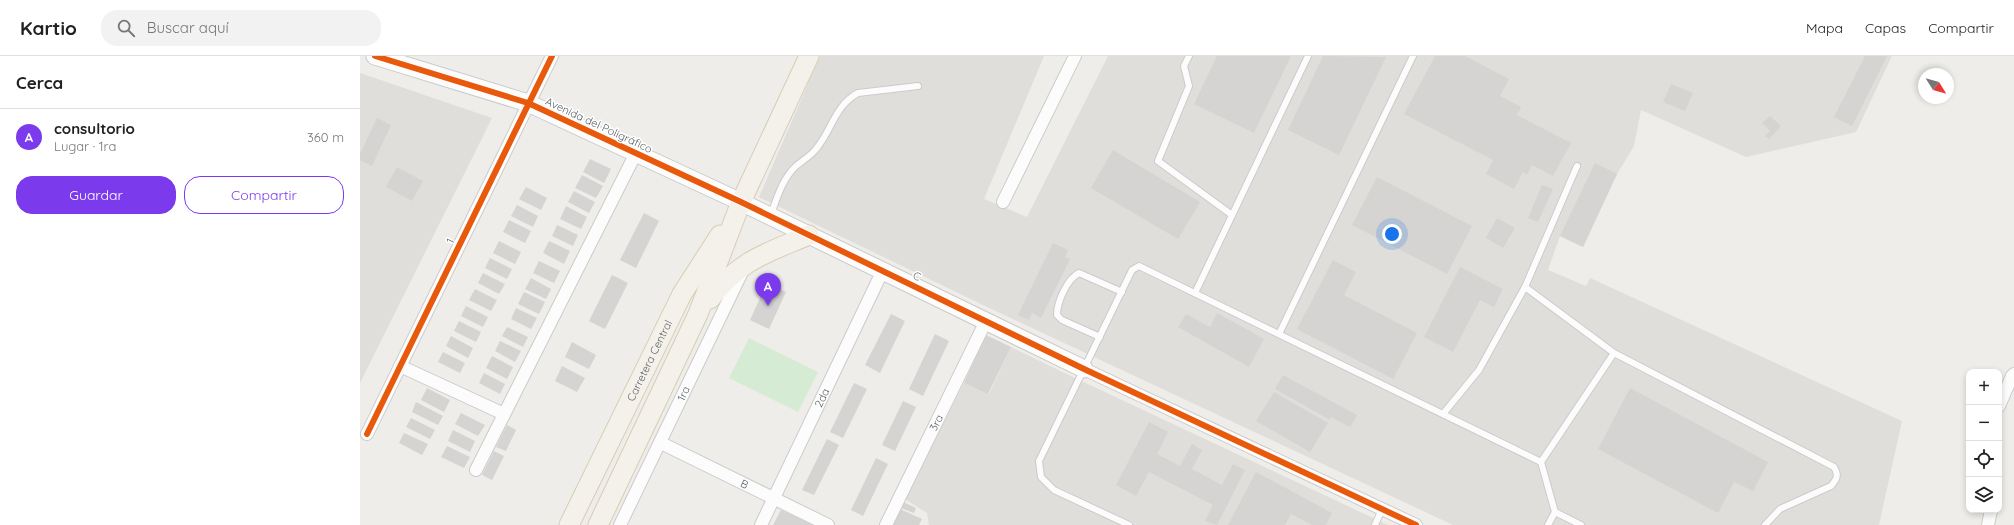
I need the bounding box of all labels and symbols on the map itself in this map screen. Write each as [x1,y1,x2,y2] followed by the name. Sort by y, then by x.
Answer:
[1918,68,1954,104] north arrow
[543,94,655,156] street label: Avenida del Poligráfico
[1382,224,1402,244] your location
[443,236,457,246] street label: 1
[911,268,923,284] street label: C
[755,273,781,306] pin: A
[624,318,675,404] street label: Carretera Central
[674,384,693,403] street label: 1ra
[811,386,832,410] street label: 2da
[926,412,946,433] street label: 3ra
[738,476,751,492] street label: B

